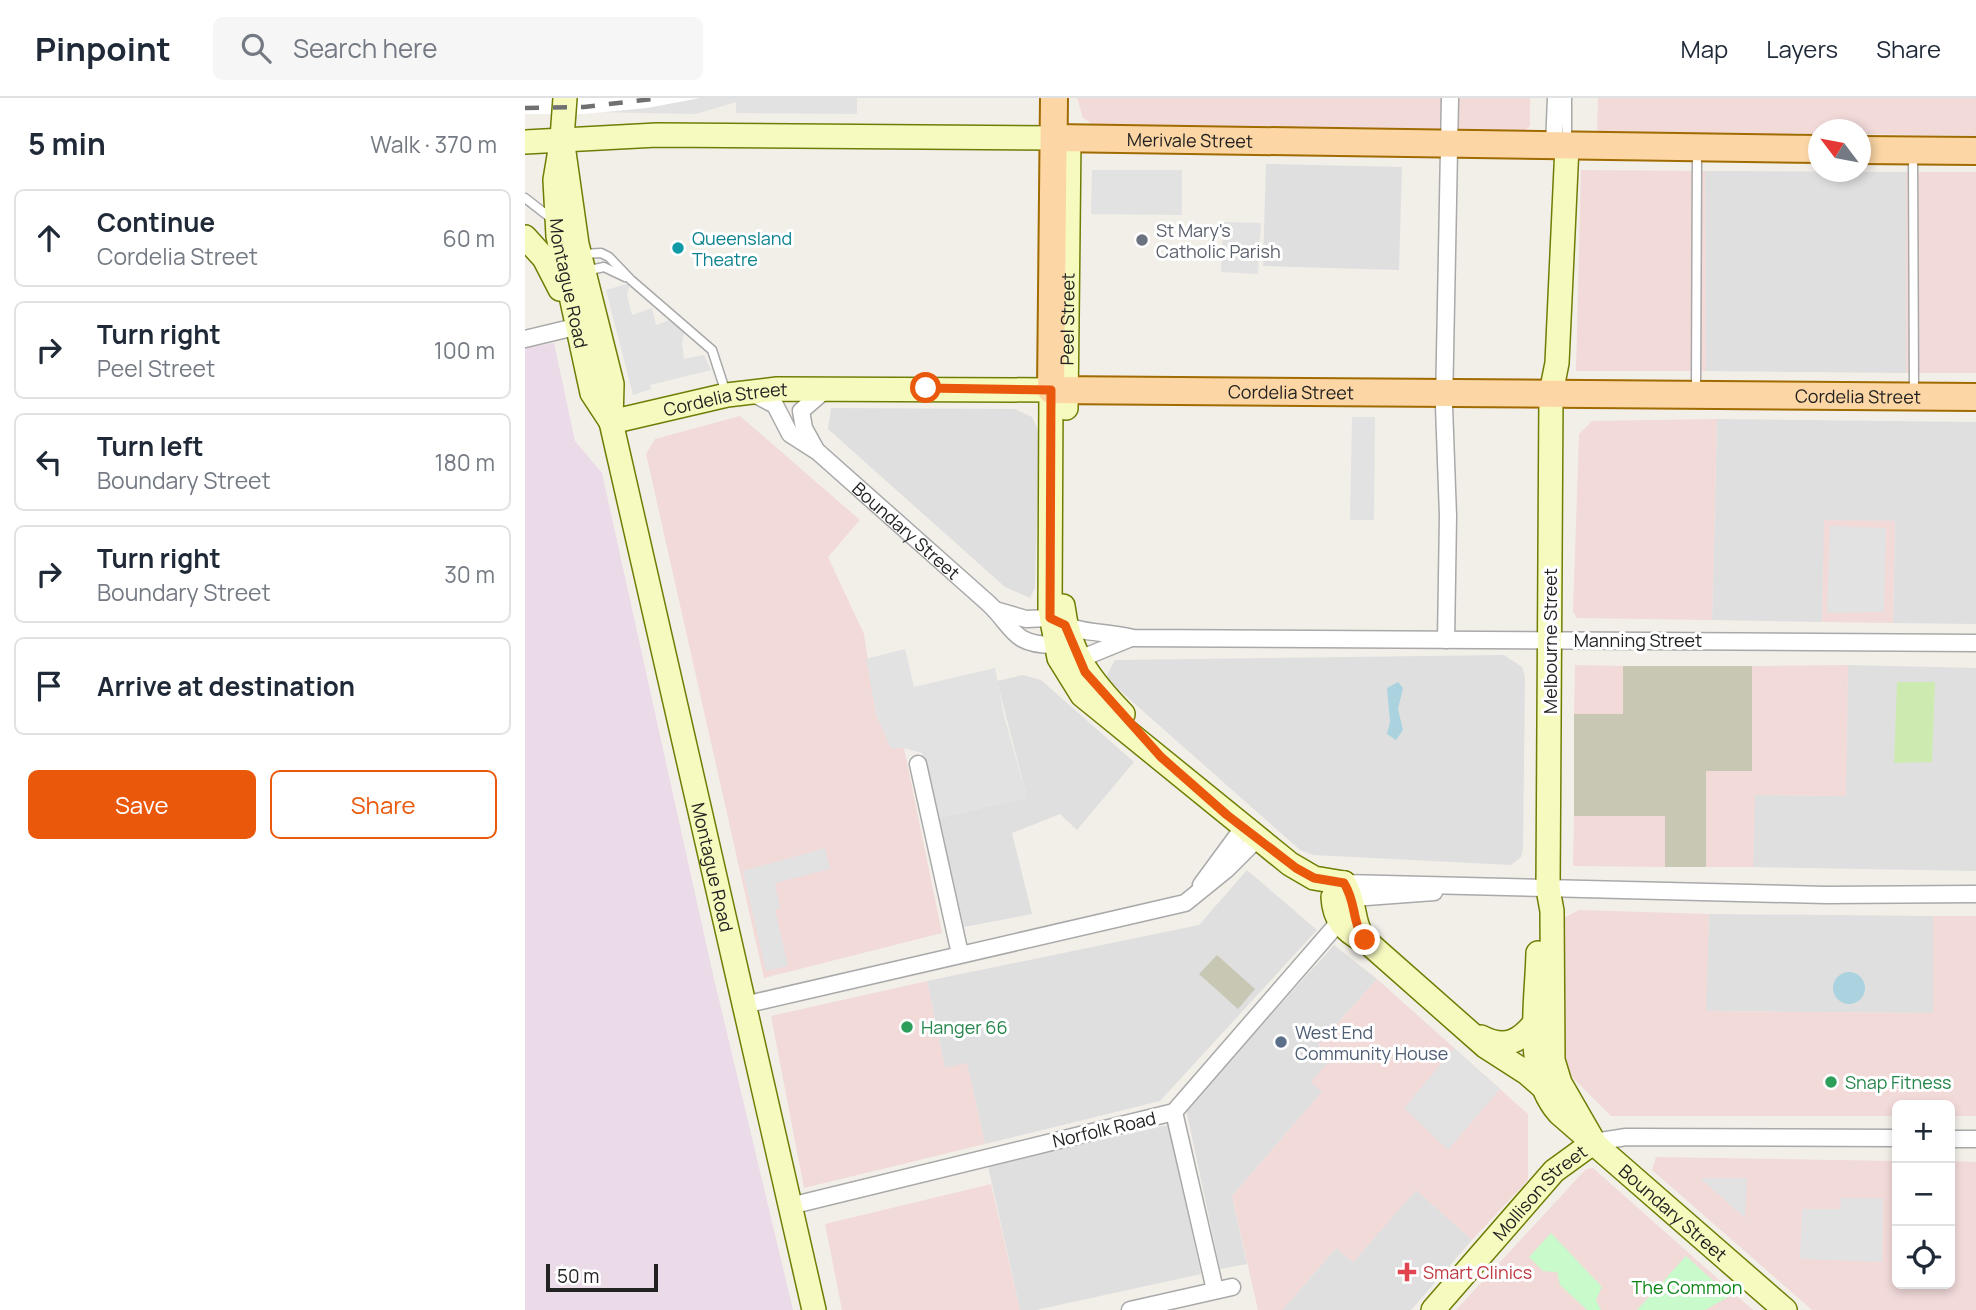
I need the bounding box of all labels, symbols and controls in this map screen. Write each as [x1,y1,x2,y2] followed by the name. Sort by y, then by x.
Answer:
[213,17,703,80] search box
[35,26,171,71] text: Pinpoint
[237,29,275,67] icon: search
[293,30,437,66] text: Search here
[1681,32,1728,65] text: Map
[1766,32,1838,65] text: Layers
[1876,32,1941,65] text: Share
[1808,119,1871,182] north arrow
[28,123,106,164] text: 5 min
[1127,127,1253,153] street label: Merivale Street
[370,128,497,160] text: Walk · 370 m
[97,204,215,240] text: Continue
[545,218,594,350] street label: Montague Road
[1156,218,1281,263] place label: St Mary's Catholic Parish
[30,219,68,257] icon: ahead
[443,222,495,254] text: 60 m
[692,226,792,271] place label: Queensland Theatre
[1134,232,1150,248] marker: St Mary's Catholic Parish
[97,240,258,272] text: Cordelia Street
[670,240,686,256] marker: Queensland Theatre
[1054,273,1080,365] street label: Peel Street
[97,316,221,352] text: Turn right
[30,331,68,369] icon: right
[434,334,495,366] text: 100 m
[97,352,215,384] text: Peel Street
[910,372,941,403] route start
[661,377,788,421] street label: Cordelia Street
[1228,379,1354,404] street label: Cordelia Street
[1795,384,1921,409] street label: Cordelia Street
[97,428,204,464] text: Turn left
[30,443,68,481] icon: left
[435,446,495,478] text: 180 m
[97,464,271,496] text: Boundary Street
[847,476,965,585] street label: Boundary Street
[97,540,221,576] text: Turn right
[30,555,68,593] icon: right
[444,558,495,590] text: 30 m
[1538,568,1562,714] street label: Melbourne Street
[97,576,271,608] text: Boundary Street
[1574,628,1702,652] street label: Manning Street
[30,667,68,705] icon: arrive
[97,668,355,704] text: Arrive at destination
[28,770,256,839] button: Save
[270,770,497,839] button: Share
[686,800,739,934] street label: Montague Road
[1349,924,1380,955] route end
[921,1015,1008,1039] place label: Hanger 66
[899,1019,915,1035] marker: Hanger 66
[1295,1020,1448,1065] place label: West End Community House
[1273,1034,1289,1050] marker: West End Community House
[1845,1070,1952,1094] place label: Snap Fitness
[1823,1074,1839,1090] marker: Snap Fitness
[1892,1100,1955,1289] map controls
[1892,1100,1955,1163] button: +
[1050,1105,1158,1153] street label: Norfolk Road
[1487,1139,1591,1245] street label: Mollison Street
[1614,1159,1732,1266] street label: Boundary Street
[1892,1163,1955,1226] button: −
[1892,1226,1955,1289] button: locate
[1423,1260,1532,1284] place label: Smart Clinics
[546,1261,658,1293] scale bar
[1397,1262,1417,1282] marker: Smart Clinics
[557,1263,599,1289] text: 50 m
[1632,1275,1742,1299] park label: The Common

